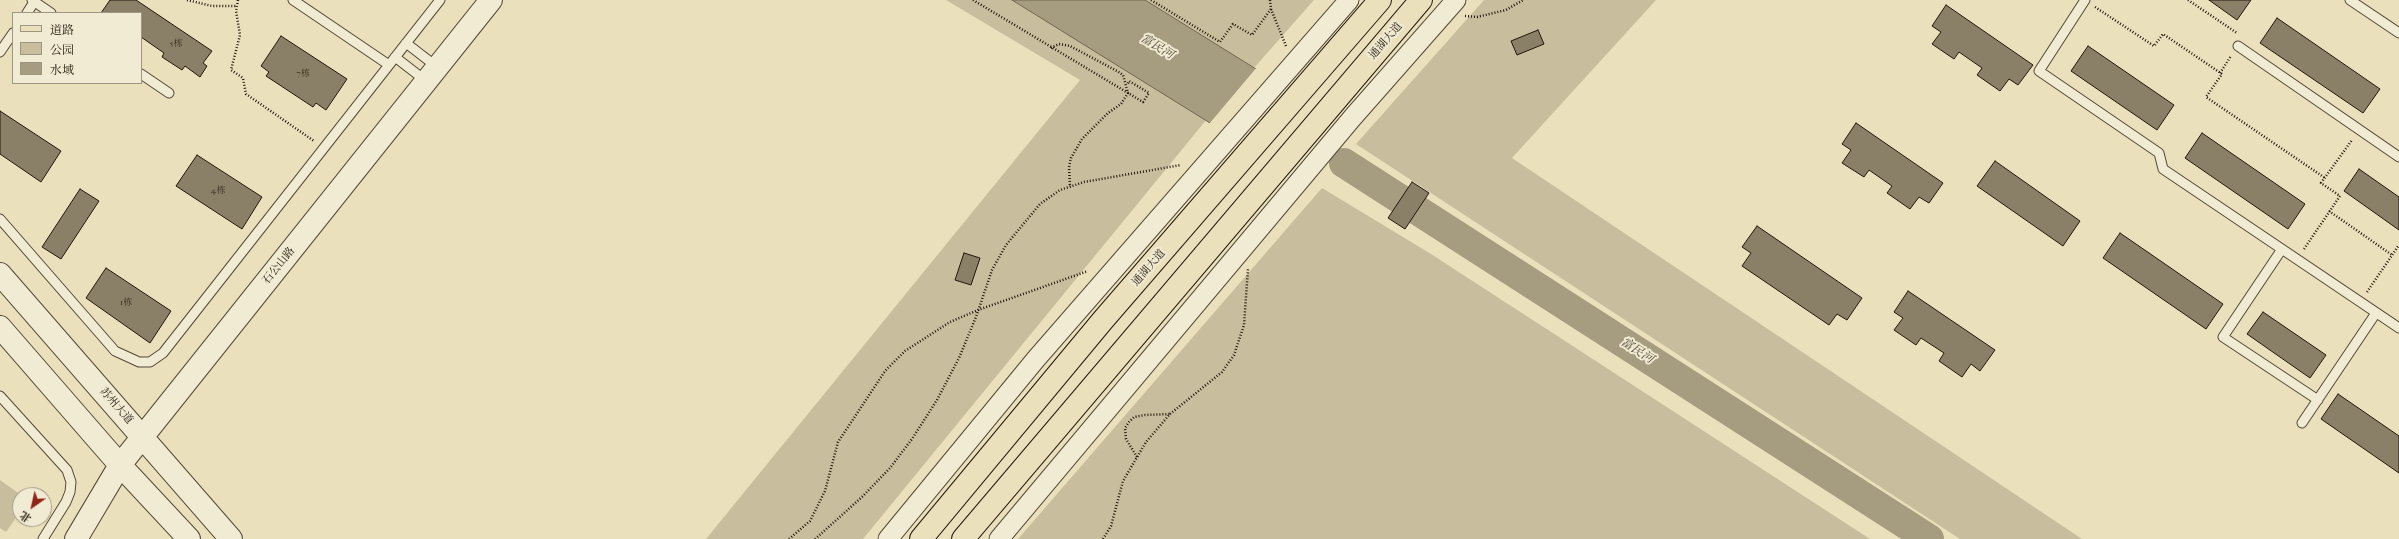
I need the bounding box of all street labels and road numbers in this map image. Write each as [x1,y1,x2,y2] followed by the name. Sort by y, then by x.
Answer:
[1367,20,1405,62] street label: 通湖大道
[260,245,298,287] street label: 石公山路
[1130,247,1168,289] street label: 通湖大道
[97,385,135,427] street label: 苏州大道

